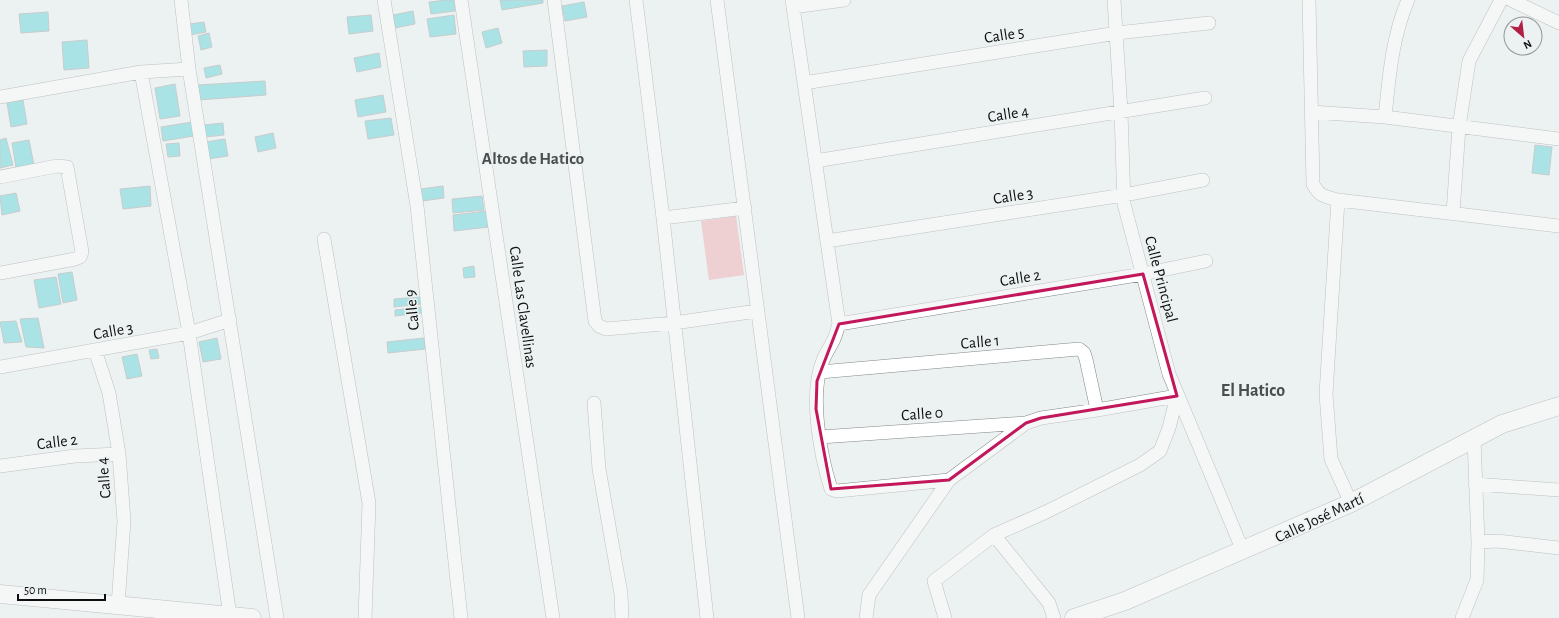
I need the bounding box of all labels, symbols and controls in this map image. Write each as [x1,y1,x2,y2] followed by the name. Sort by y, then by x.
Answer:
[1503,16,1543,56] north arrow
[983,24,1025,46] street label: Calle 5
[1521,38,1533,51] text: N
[986,103,1030,125] street label: Calle 4
[482,150,584,167] district label: Altos de Hatico
[992,185,1034,207] street label: Calle 3
[1142,234,1180,324] street label: Calle Principal
[507,245,539,369] street label: Calle Las Clavellinas
[999,267,1042,289] street label: Calle 2
[402,289,422,331] street label: Calle 9
[92,320,134,342] street label: Calle 3
[960,332,1000,352] street label: Calle 1
[1221,382,1285,400] district label: El Hatico
[901,405,944,423] street label: Calle 0
[36,432,78,452] street label: Calle 2
[94,456,114,499] street label: Calle 4
[1273,490,1366,545] street label: Calle José Martí
[18,576,105,602] scale bar
[24,584,47,596] text: 50 m

